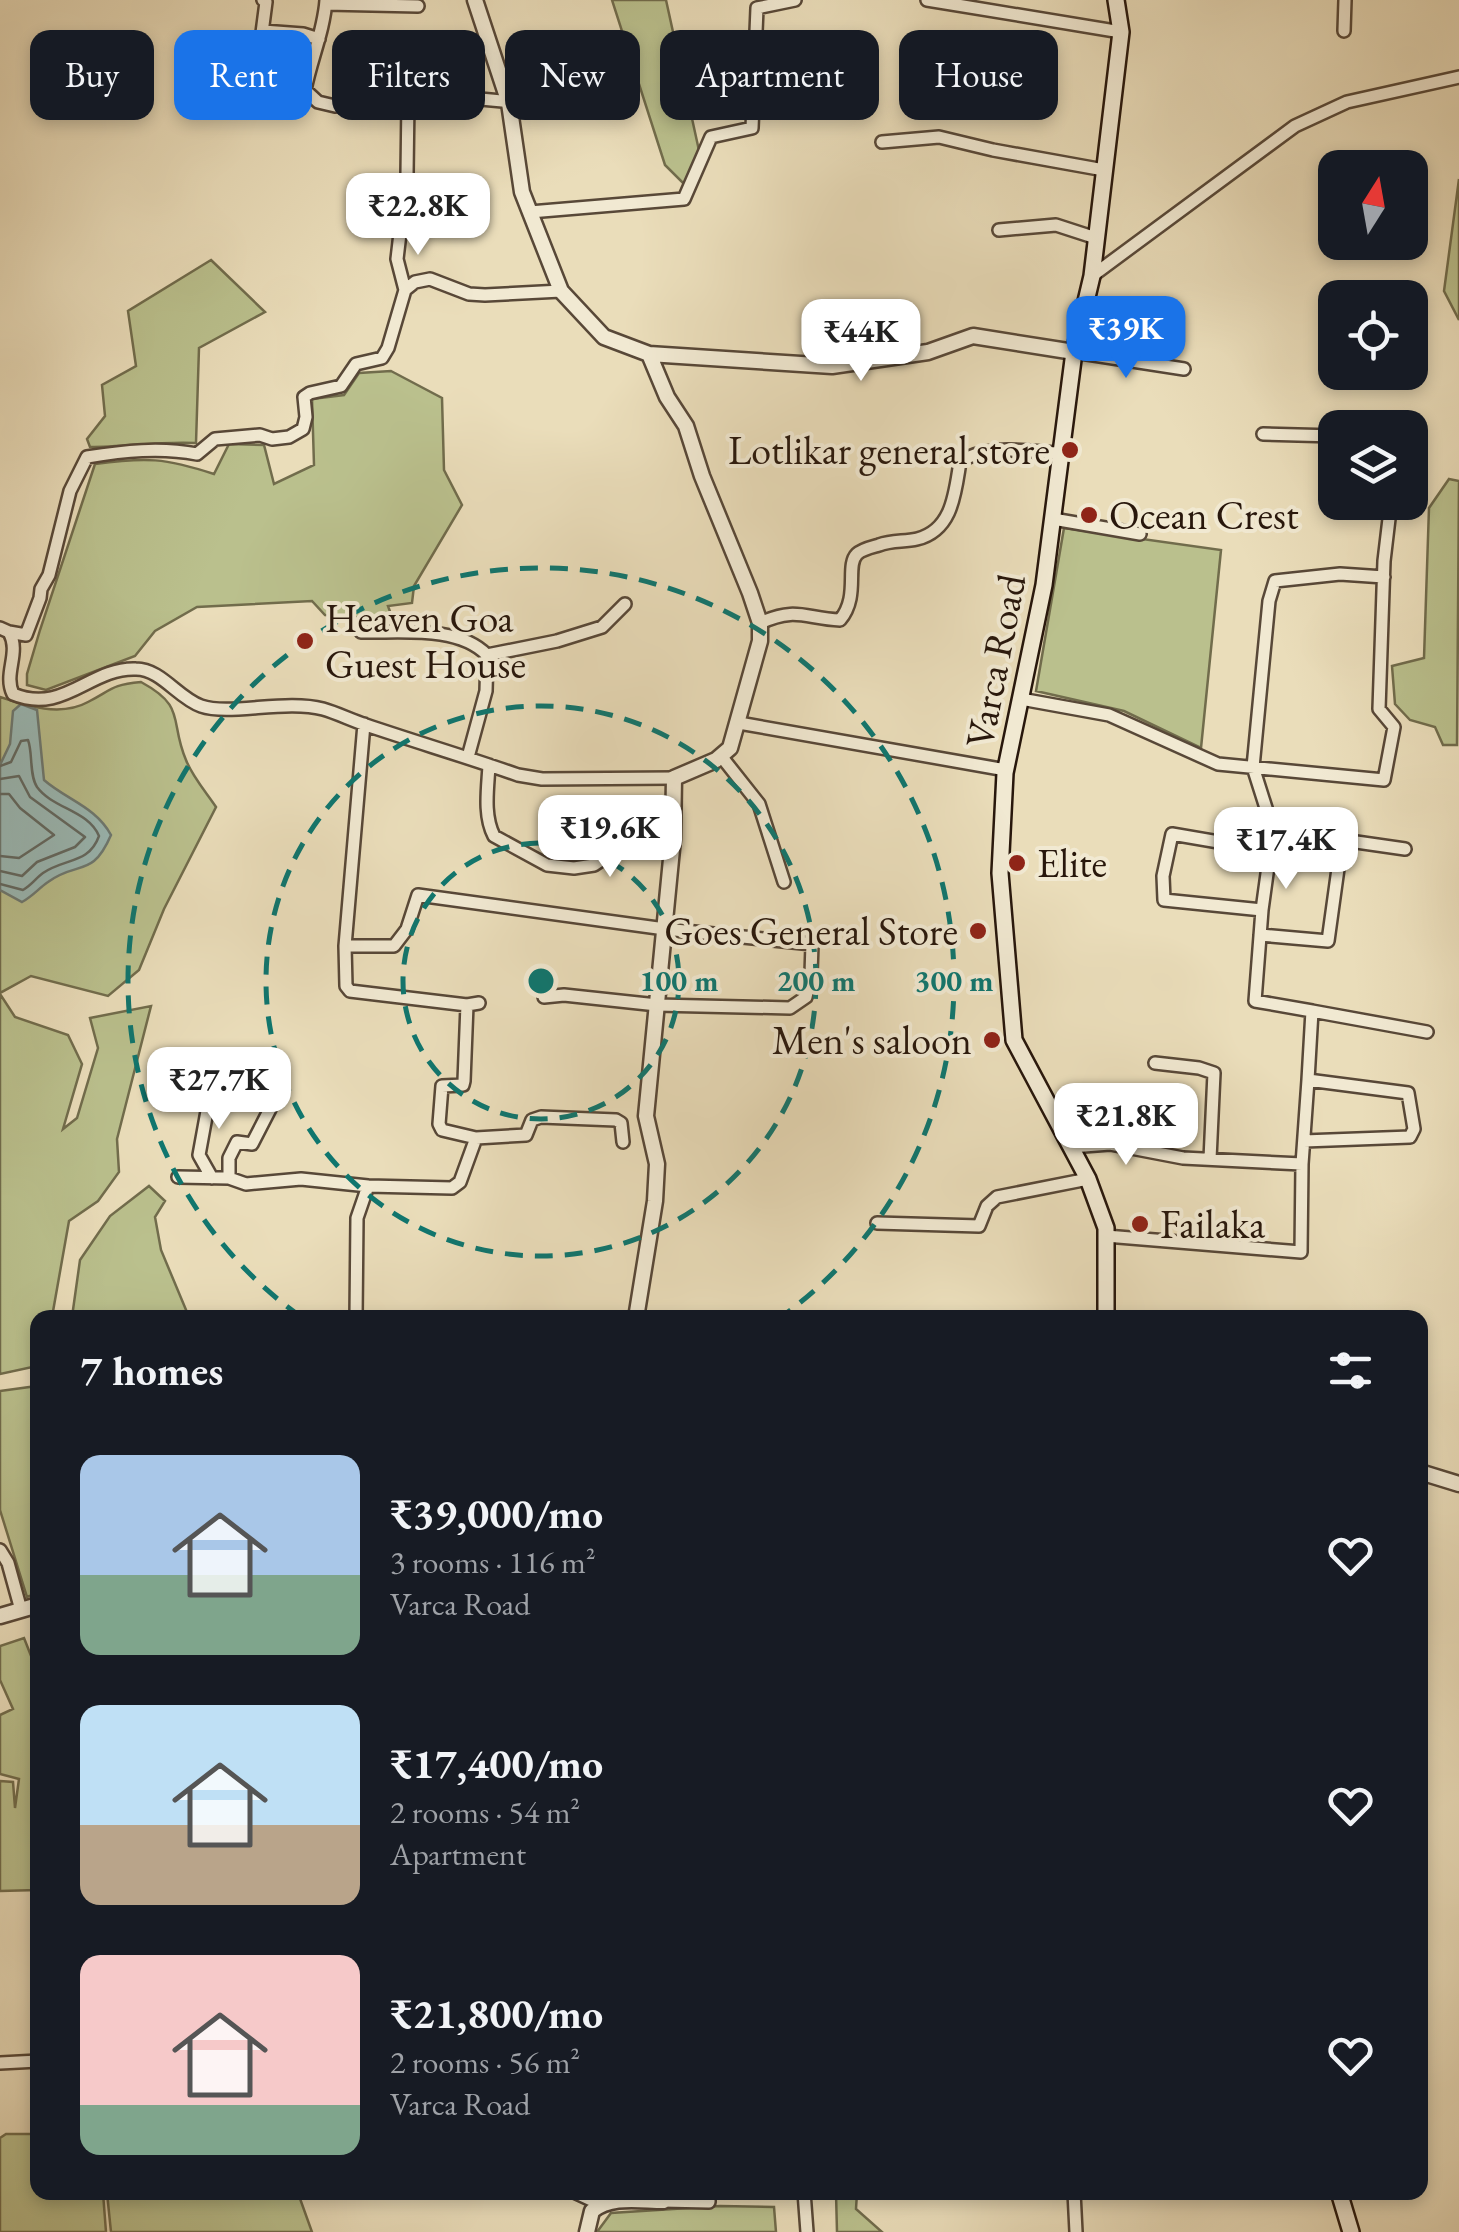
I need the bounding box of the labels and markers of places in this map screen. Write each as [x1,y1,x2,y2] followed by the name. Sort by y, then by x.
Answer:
[337,173,499,258] pin: ₹22.8K
[1067,296,1185,381] pin: ₹39K
[802,299,920,384] pin: ₹44K
[728,424,1050,476] place label: Lotlikar general store
[1059,439,1081,461] marker: Lotlikar general store
[1109,489,1299,541] place label: Ocean Crest
[1078,504,1100,526] marker: Ocean Crest
[325,592,526,690] place label: Heaven Goa Guest House
[294,630,316,652] marker: Heaven Goa Guest House
[529,795,691,880] pin: ₹19.6K
[1205,807,1367,892] pin: ₹17.4K
[1037,837,1107,889] place label: Elite
[1006,852,1028,874] marker: Elite
[664,905,958,957] place label: Goes General Store
[967,920,989,942] marker: Goes General Store
[523,963,559,999] centre of rings
[772,1014,972,1066] place label: Men's saloon
[981,1029,1003,1051] marker: Men's saloon
[138,1047,300,1132] pin: ₹27.7K
[1045,1083,1207,1168] pin: ₹21.8K
[1160,1198,1265,1250] place label: Failaka
[1129,1213,1151,1235] marker: Failaka

